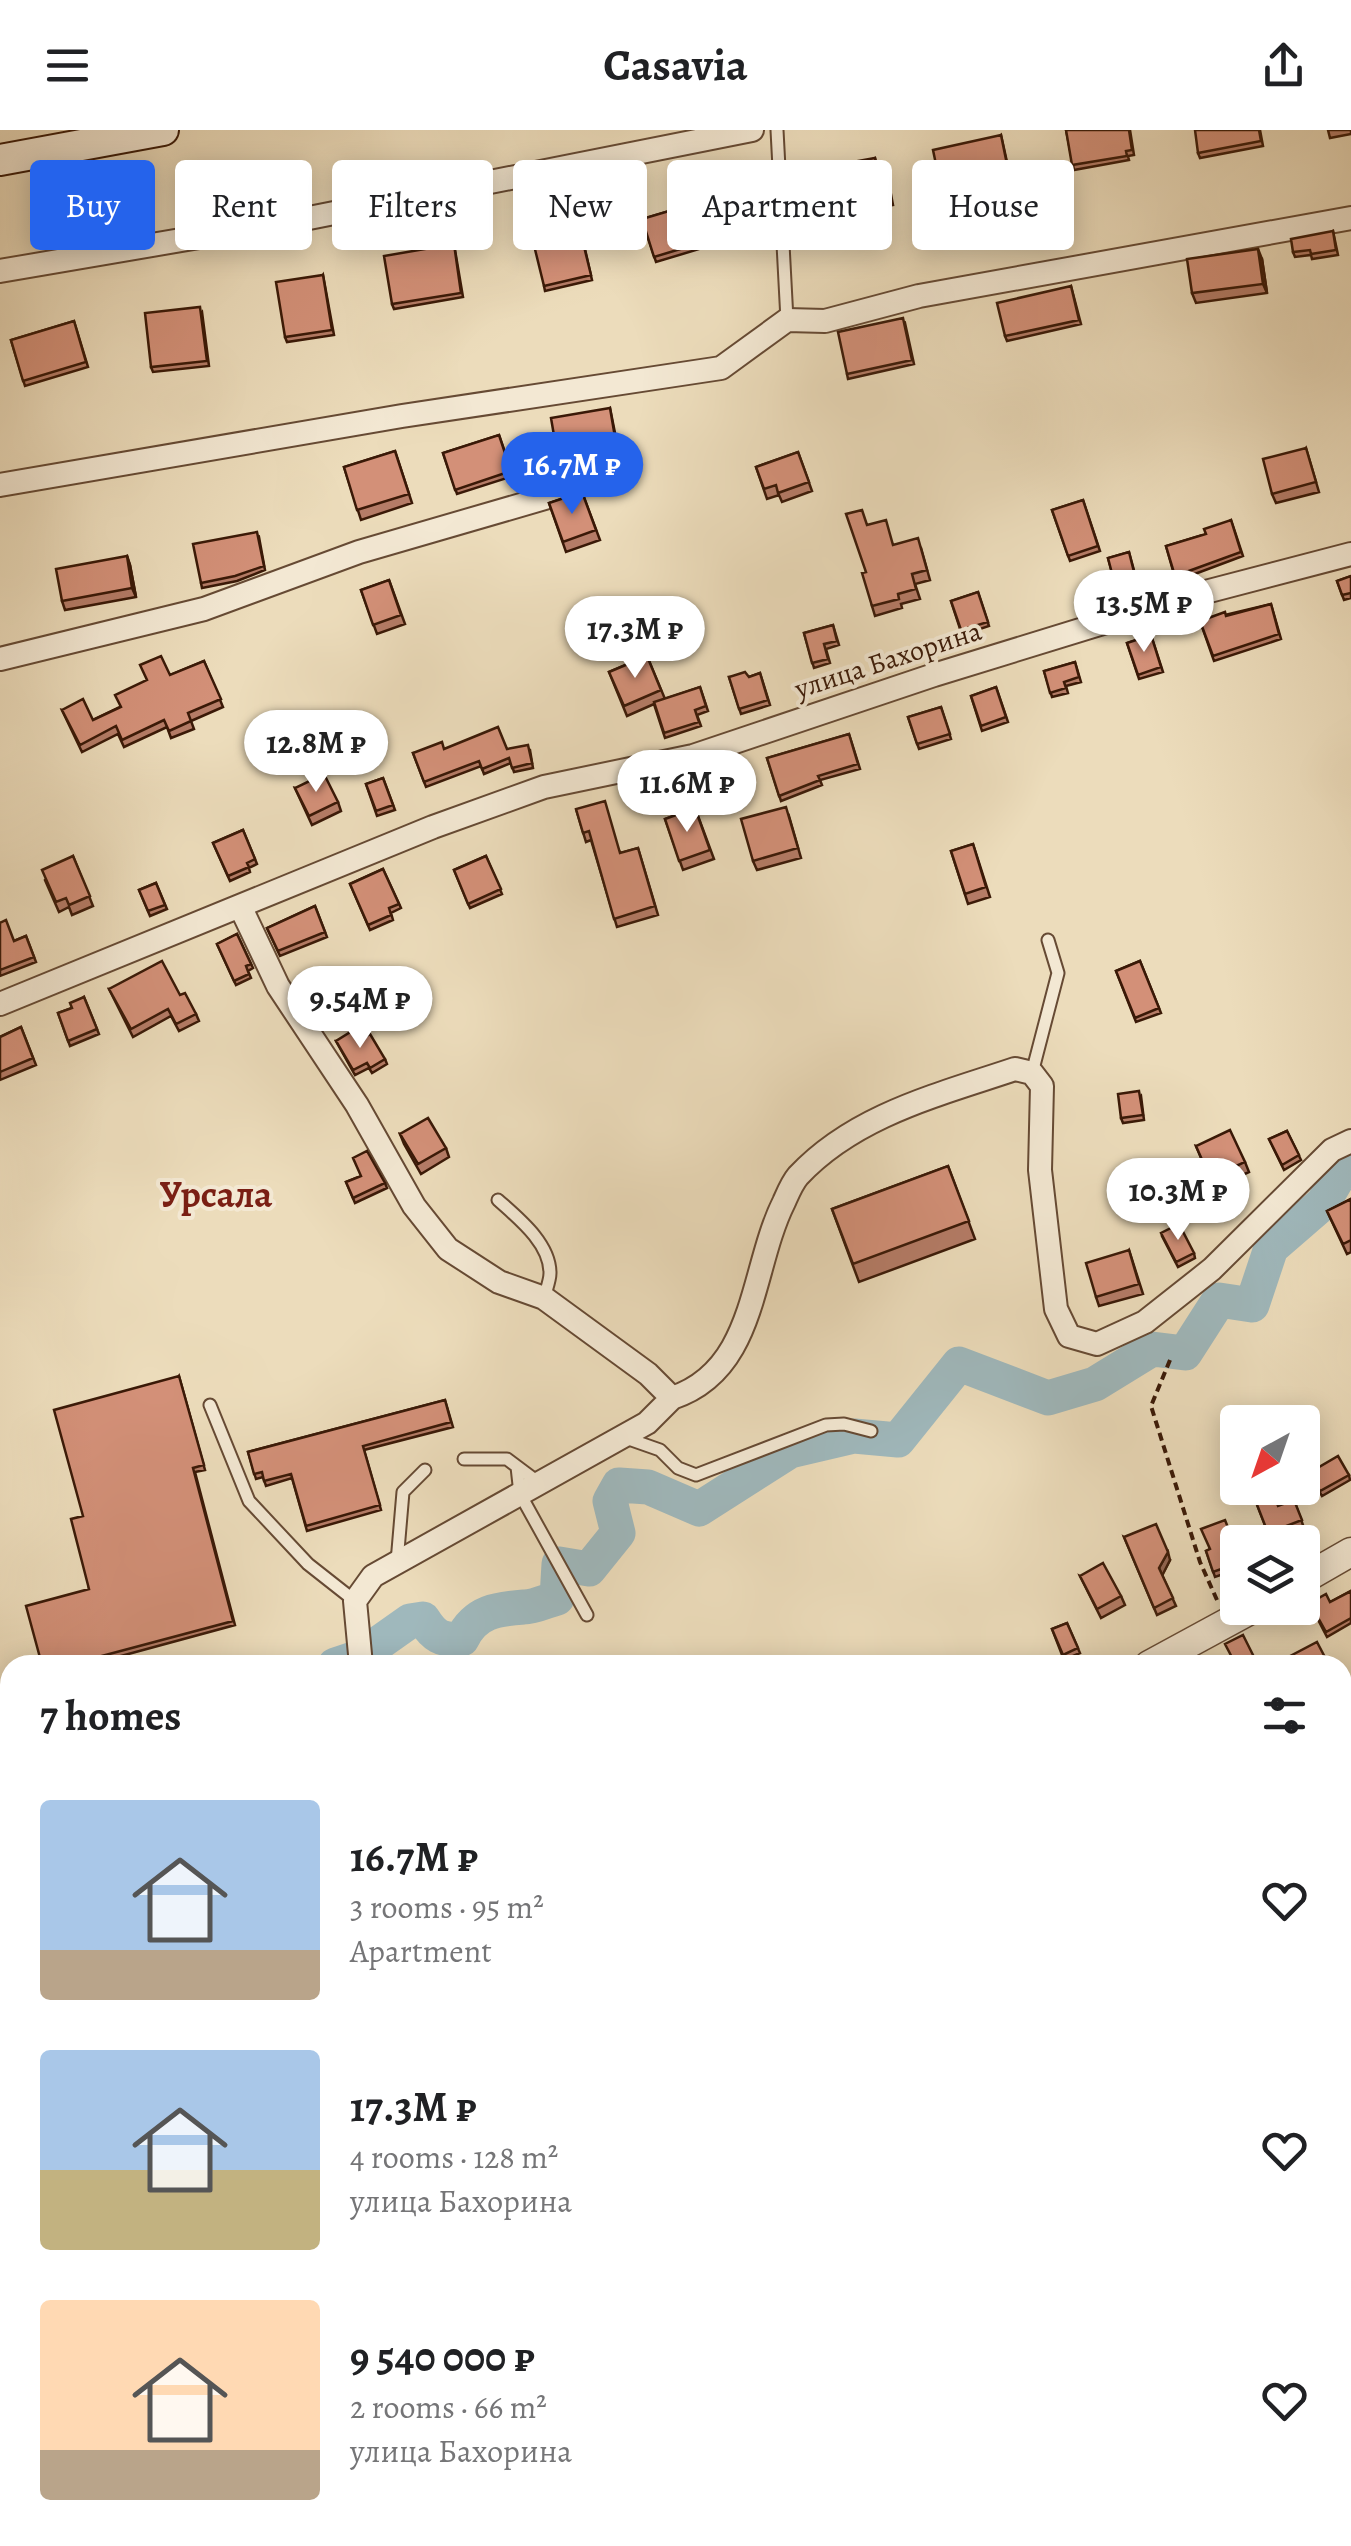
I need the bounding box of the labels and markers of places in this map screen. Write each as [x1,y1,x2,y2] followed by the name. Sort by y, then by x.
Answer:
[480,432,664,517] pin: 16.7M ₽
[1052,570,1236,655] pin: 13.5M ₽
[543,596,727,681] pin: 17.3M ₽
[224,710,408,795] pin: 12.8M ₽
[595,750,779,835] pin: 11.6M ₽
[268,966,452,1051] pin: 9.54M ₽
[1086,1158,1270,1243] pin: 10.3M ₽

